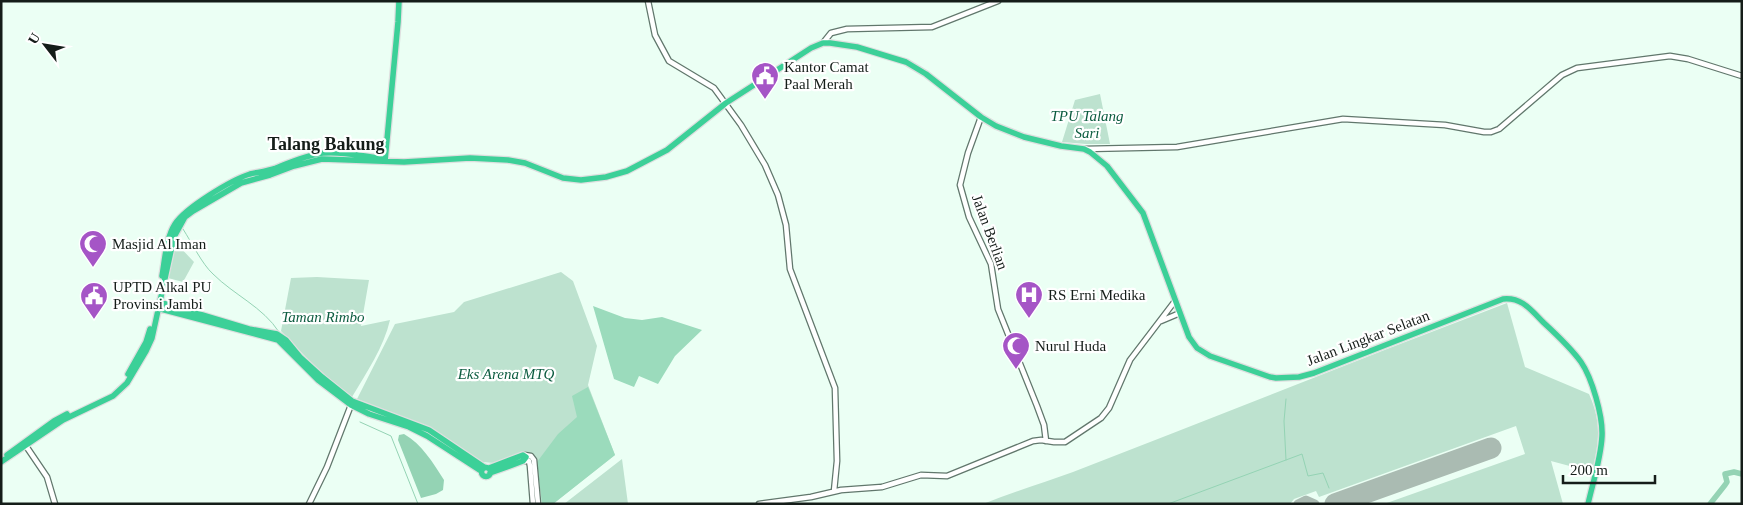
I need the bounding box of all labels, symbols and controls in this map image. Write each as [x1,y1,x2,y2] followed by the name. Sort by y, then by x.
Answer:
[20,20,70,70] north arrow
[25,30,43,47] text: U
[784,59,869,92] place label: Kantor Camat Paal Merah
[750,61,780,100] public building icon: Kantor Camat Paal Merah
[1050,108,1124,141] park label: TPU Talang Sari
[268,134,384,154] district label: Talang Bakung
[969,192,1011,272] street label: Jalan Berlian
[78,229,108,268] mosque icon: Masjid Al Iman
[112,236,207,252] place label: Masjid Al Iman
[113,279,212,312] place label: UPTD Alkal PU Provinsi Jambi
[1014,280,1044,319] hospital icon: RS Erni Medika
[79,281,109,320] public building icon: UPTD Alkal PU Provinsi Jambi
[1048,287,1146,303] place label: RS Erni Medika
[1304,307,1432,369] street label: Jalan Lingkar Selatan
[281,309,365,325] park label: Taman Rimbo
[1001,331,1031,370] mosque icon: Nurul Huda
[1035,338,1107,354] place label: Nurul Huda
[457,366,554,382] park label: Eks Arena MTQ
[1563,452,1656,484] scale bar
[1570,462,1608,478] text: 200 m

